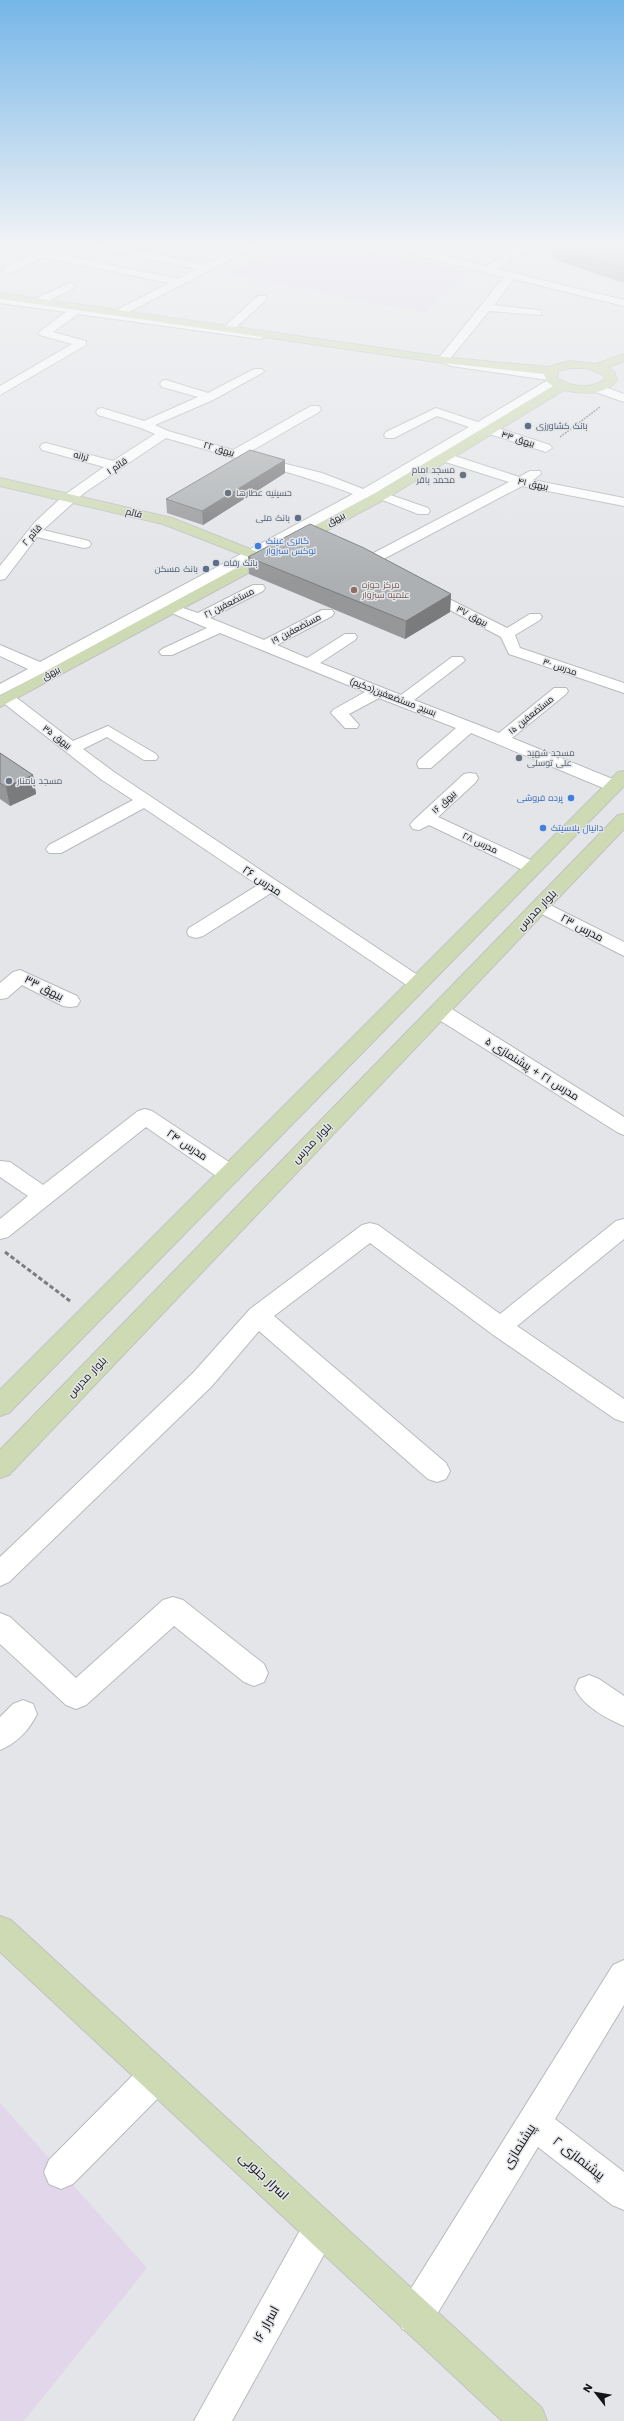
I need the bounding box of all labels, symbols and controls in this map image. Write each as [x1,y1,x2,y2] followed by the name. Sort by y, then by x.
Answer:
[523,421,533,431] marker: بانک کشاورزی
[536,421,588,431] place label: بانک کشاورزی
[500,429,536,450] street label: بیهق ۴۳
[202,440,236,459] street label: بیهق ۲۲
[72,449,90,463] street label: ترانه
[105,456,130,477] street label: قائم ۱
[412,465,455,485] place label: مسجد امام محمد باقر
[458,470,468,480] marker: مسجد امام محمد باقر
[517,476,549,493] street label: بیهق ۴۱
[223,488,233,498] marker: حسینیه عطارها
[236,488,292,498] place label: حسینیه عطارها
[125,506,143,521] street label: قائم
[325,510,347,529] street label: بیهق
[256,513,290,523] place label: بانک ملی
[293,513,303,523] marker: بانک ملی
[20,523,44,548] street label: قائم ۲
[265,536,316,556] place label: گالری عینک لوکس سبزوار
[253,541,263,551] marker: گالری عینک لوکس سبزوار
[211,558,221,568] marker: بانک رفاه
[224,558,258,568] place label: بانک رفاه
[154,564,198,574] place label: بانک مسکن
[201,564,211,574] marker: بانک مسکن
[361,580,410,600] place label: مرکز حوزه علمیه سبزوار
[349,585,359,595] marker: مرکز حوزه علمیه سبزوار
[202,586,256,620] street label: مستضعفین ۲۱
[454,604,489,629] street label: بیهق ۳۷
[269,612,323,646] street label: مستضعفین ۱۹
[542,657,579,678] street label: مدرس ۳۰
[40,664,62,683] street label: بیهق
[348,676,438,719] street label: بسیج مستضعفین(حکیم)
[506,694,556,736] street label: مستضعفین ۱۵
[40,723,73,752] street label: بیهق ۳۵
[527,748,575,768] place label: مسجد شهید علی توسلی
[514,753,524,763] marker: مسجد شهید علی توسلی
[4,776,14,786] marker: مسجد پامنار
[16,776,63,787] place label: مسجد پامنار
[430,788,459,816] street label: بیهق ۱۶
[517,793,564,804] place label: پرده فروشی
[566,793,576,803] marker: پرده فروشی
[538,823,548,833] marker: دانیال پلاسیتک
[551,823,603,834] place label: دانیال پلاسیتک
[461,831,499,856] street label: مدرس ۲۸
[240,863,284,899] street label: مدرس ۲۶
[514,887,560,933] street label: بلوار مدرس
[559,911,605,945] street label: مدرس ۲۳
[22,973,66,1003] street label: بیهق ۳۳
[483,1035,581,1103] street label: مدرس ۲۱ + پیشنمازی ۵
[289,1120,335,1166] street label: بلوار مدرس
[164,1127,210,1163] street label: مدرس ۲۴
[64,1354,110,1400] street label: بلوار مدرس
[499,2120,541,2172] street label: پیشنمازی
[549,2133,608,2185] street label: پیشنمازی ۲
[236,2149,292,2203] street label: اسرار جنوبی
[250,2303,282,2345] street label: اسرار ۱۶
[576,2373,616,2413] north arrow
[580,2381,596,2395] text: N

